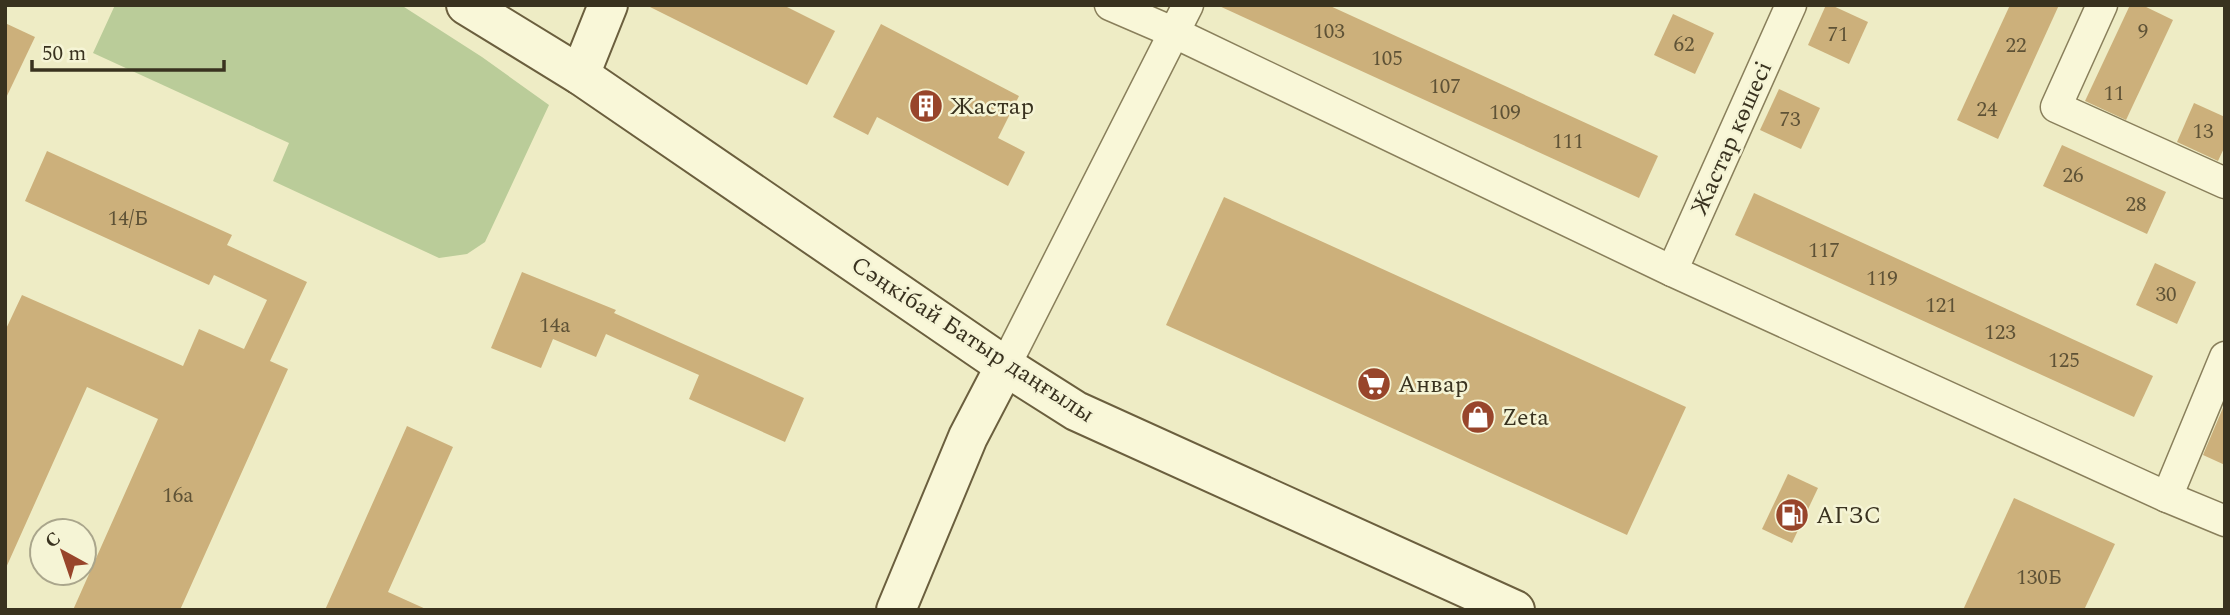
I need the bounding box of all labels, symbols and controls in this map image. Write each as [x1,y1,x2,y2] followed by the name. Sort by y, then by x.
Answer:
[1313,16,1345,48] house number: 103
[2138,16,2148,48] house number: 9
[1828,19,1849,51] house number: 71
[32,28,224,72] scale bar
[1674,29,1695,61] house number: 62
[2006,30,2027,62] house number: 22
[42,38,86,70] text: 50 m
[1371,43,1403,75] house number: 105
[1682,55,1782,221] street label: Жастар көшесі
[1429,71,1461,103] house number: 107
[2104,78,2125,110] house number: 11
[907,87,945,125] building icon: Жастар
[950,89,1034,125] place label: Жастар
[1977,94,1998,126] house number: 24
[1489,97,1521,129] house number: 109
[1780,104,1801,136] house number: 73
[2193,116,2214,148] house number: 13
[1552,126,1584,158] house number: 111
[2063,160,2084,192] house number: 26
[2126,189,2147,221] house number: 28
[108,203,148,235] house number: 14/Б
[1808,235,1840,267] house number: 117
[843,247,1101,432] street label: Сәңкібай Батыр даңғылы
[1866,263,1898,295] house number: 119
[2156,279,2177,311] house number: 30
[1925,290,1957,322] house number: 121
[539,310,571,342] house number: 14а
[1984,317,2016,349] house number: 123
[2048,345,2080,377] house number: 125
[1355,365,1393,403] supermarket icon: Анвар
[1398,367,1468,403] place label: Анвар
[1459,398,1497,436] shop icon: Zeta
[1502,400,1549,436] place label: Zeta
[162,480,194,512] house number: 16а
[1773,496,1811,534] fuel station icon: АГЗС
[1816,498,1881,534] place label: АГЗС
[28,517,98,587] north arrow
[39,525,68,556] text: С
[2016,562,2062,594] house number: 130Б

